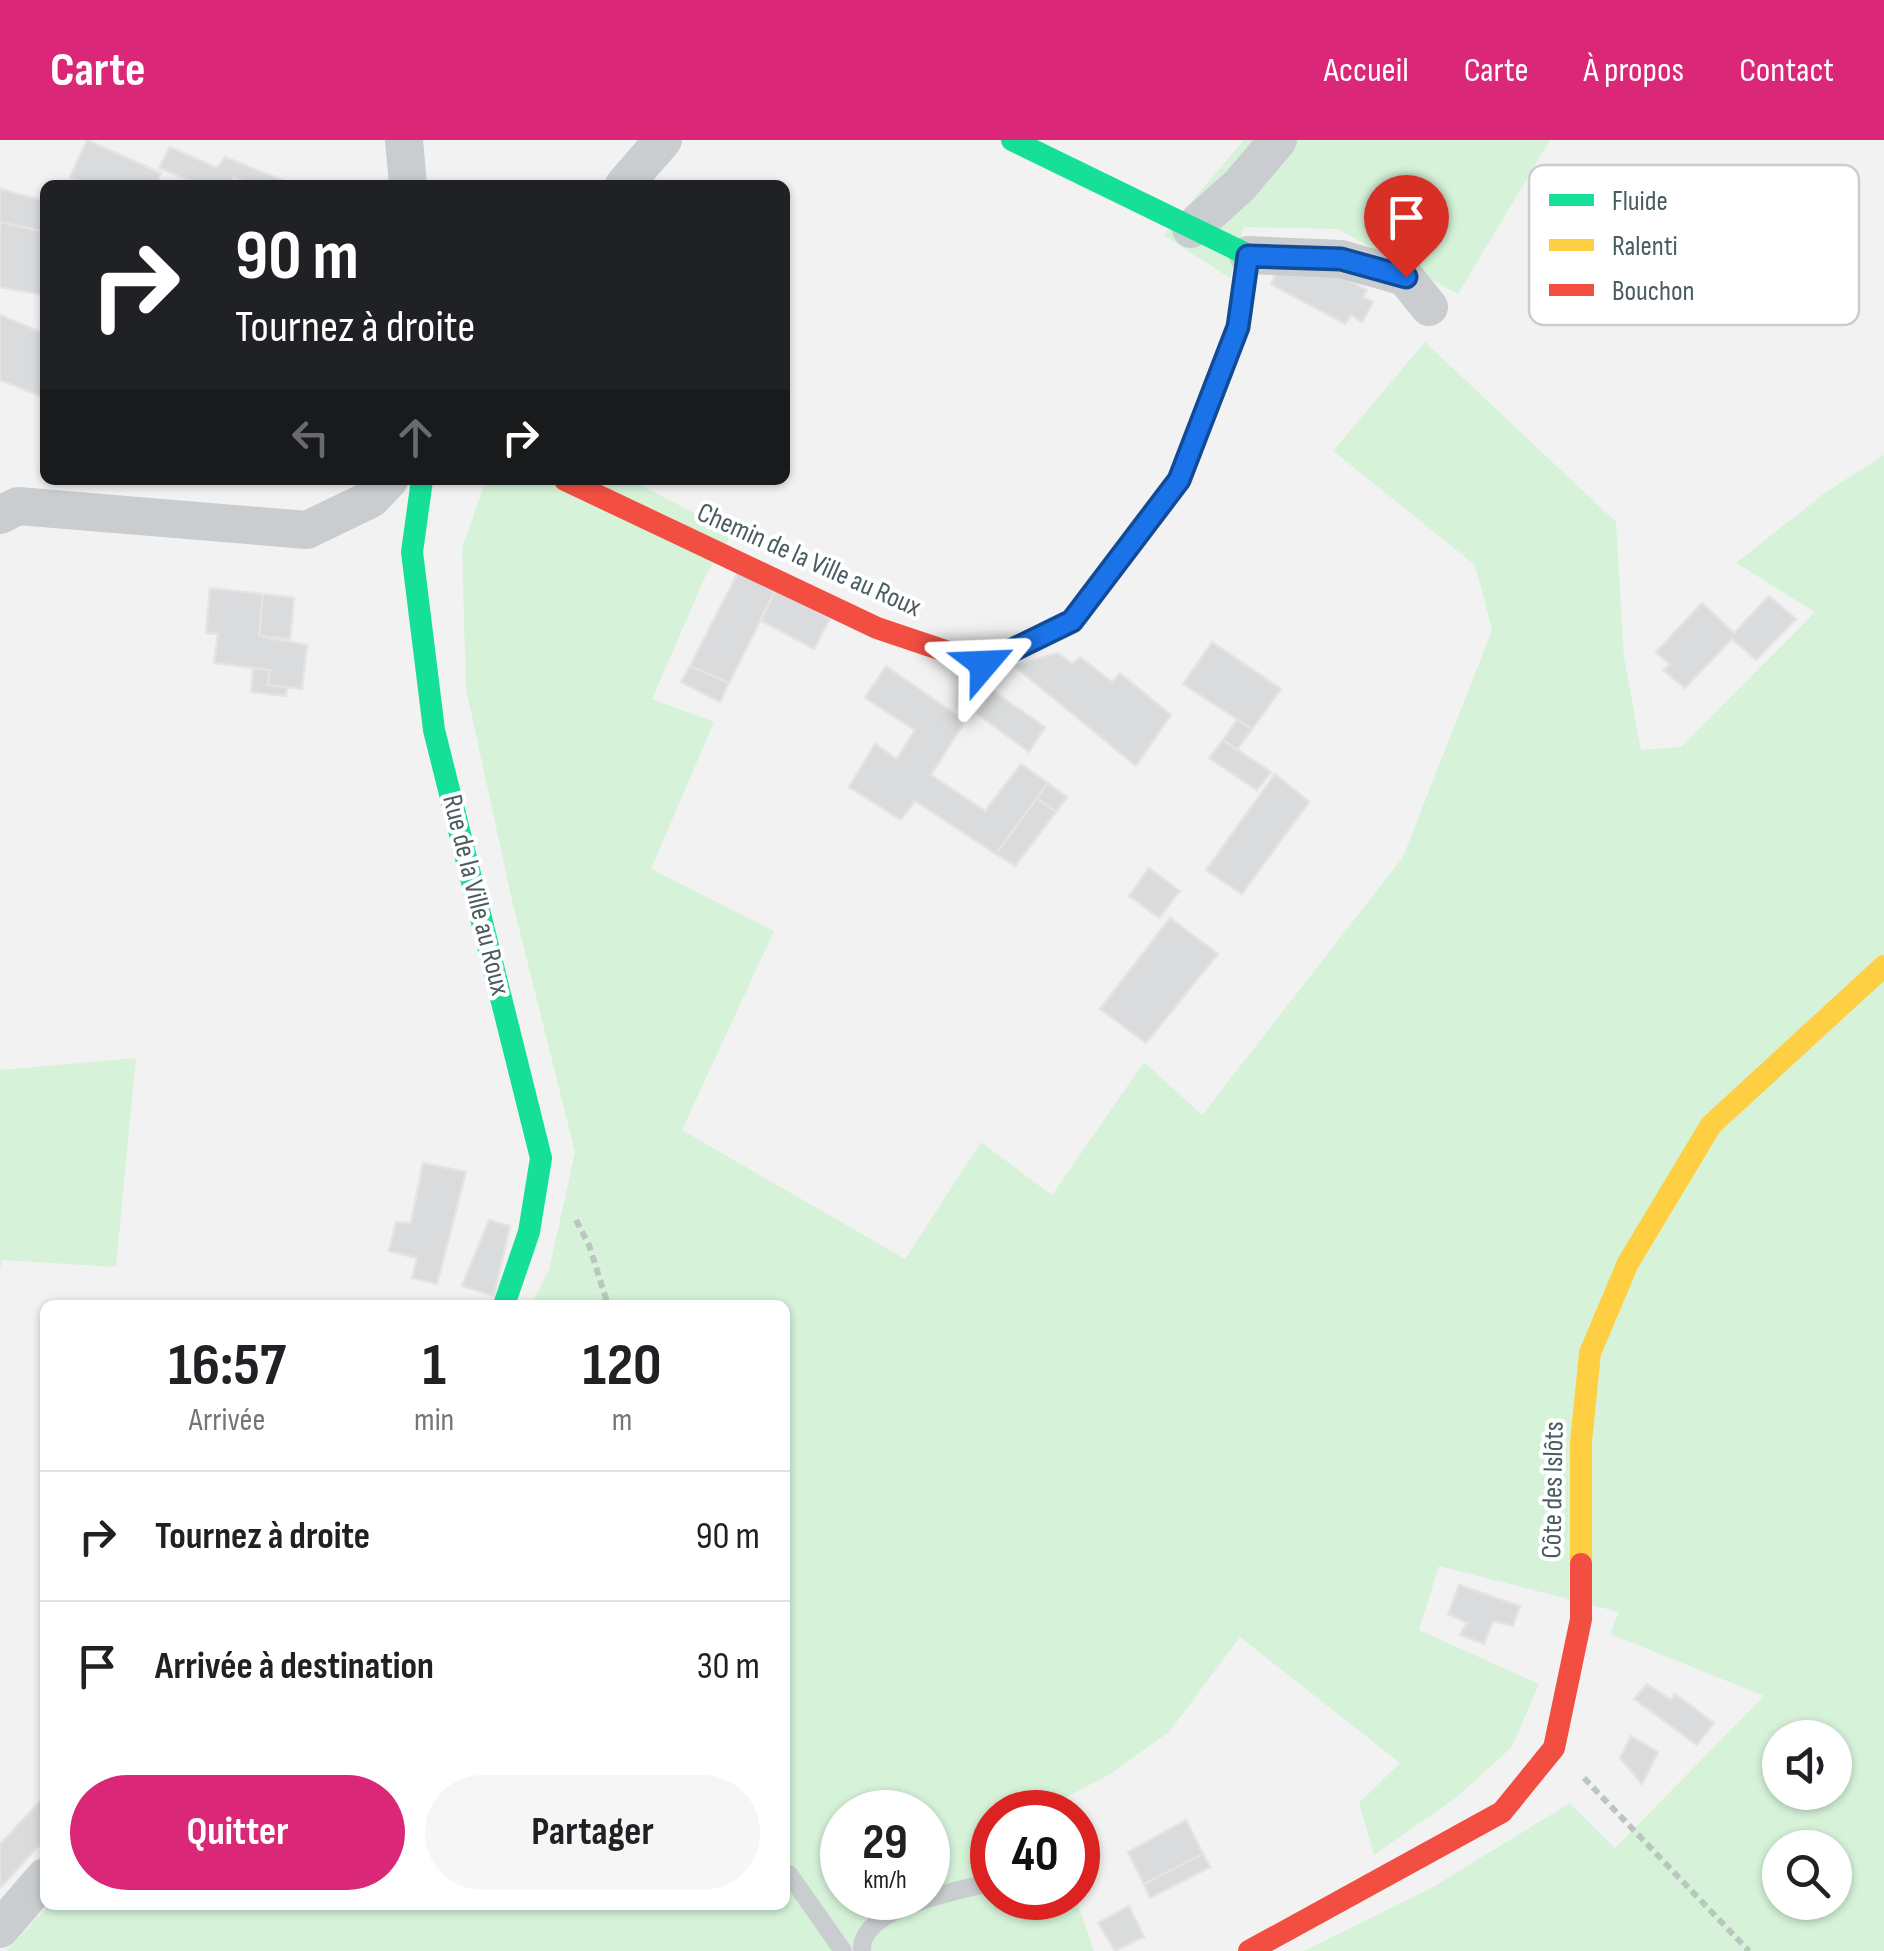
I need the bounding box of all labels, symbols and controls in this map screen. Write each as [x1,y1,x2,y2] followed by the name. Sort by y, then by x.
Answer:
[50,42,145,99] text: Carte
[1324,49,1409,92] text: Accueil
[1464,49,1529,92] text: Carte
[1584,49,1684,92] text: À propos
[1739,49,1834,92] text: Contact
[1529,165,1859,325] legend
[1364,175,1449,278] pin
[1612,185,1668,218] text: Fluide
[1379,190,1434,245] icon: arrive
[235,215,359,299] text: 90 m
[70,220,200,350] icon: right
[1612,230,1678,263] text: Ralenti
[1612,275,1695,308] text: Bouchon
[235,300,475,355] text: Tournez à droite
[283,410,338,465] icon: left
[388,410,443,465] icon: ahead
[493,410,548,465] icon: right
[692,496,927,624] street label: Chemin de la Ville au Roux
[932,612,1036,716] position arrow
[435,791,517,999] street label: Rue de la Ville au Roux
[168,1330,286,1402] text: 16:57
[422,1330,446,1402] text: 1
[583,1330,662,1402] text: 120
[189,1401,265,1440] text: Arrivée
[414,1401,454,1440] text: min
[612,1401,632,1440] text: m
[1535,1421,1571,1559] street label: Côte des Islôts
[70,1509,125,1564] icon: right
[155,1514,370,1559] text: Tournez à droite
[696,1514,760,1559] text: 90 m
[70,1639,125,1694] icon: arrive
[155,1644,434,1689] text: Arrivée à destination
[697,1644,760,1689] text: 30 m
[1762,1720,1852,1920] map controls
[1762,1720,1852,1810] button: sound
[70,1775,405,1890] button: Quitter
[425,1775,760,1890] button: Partager
[970,1790,1100,1920] speed limit sign: 40
[862,1813,908,1873] text: 29
[1762,1830,1852,1920] button: search
[863,1865,907,1896] text: km/h

